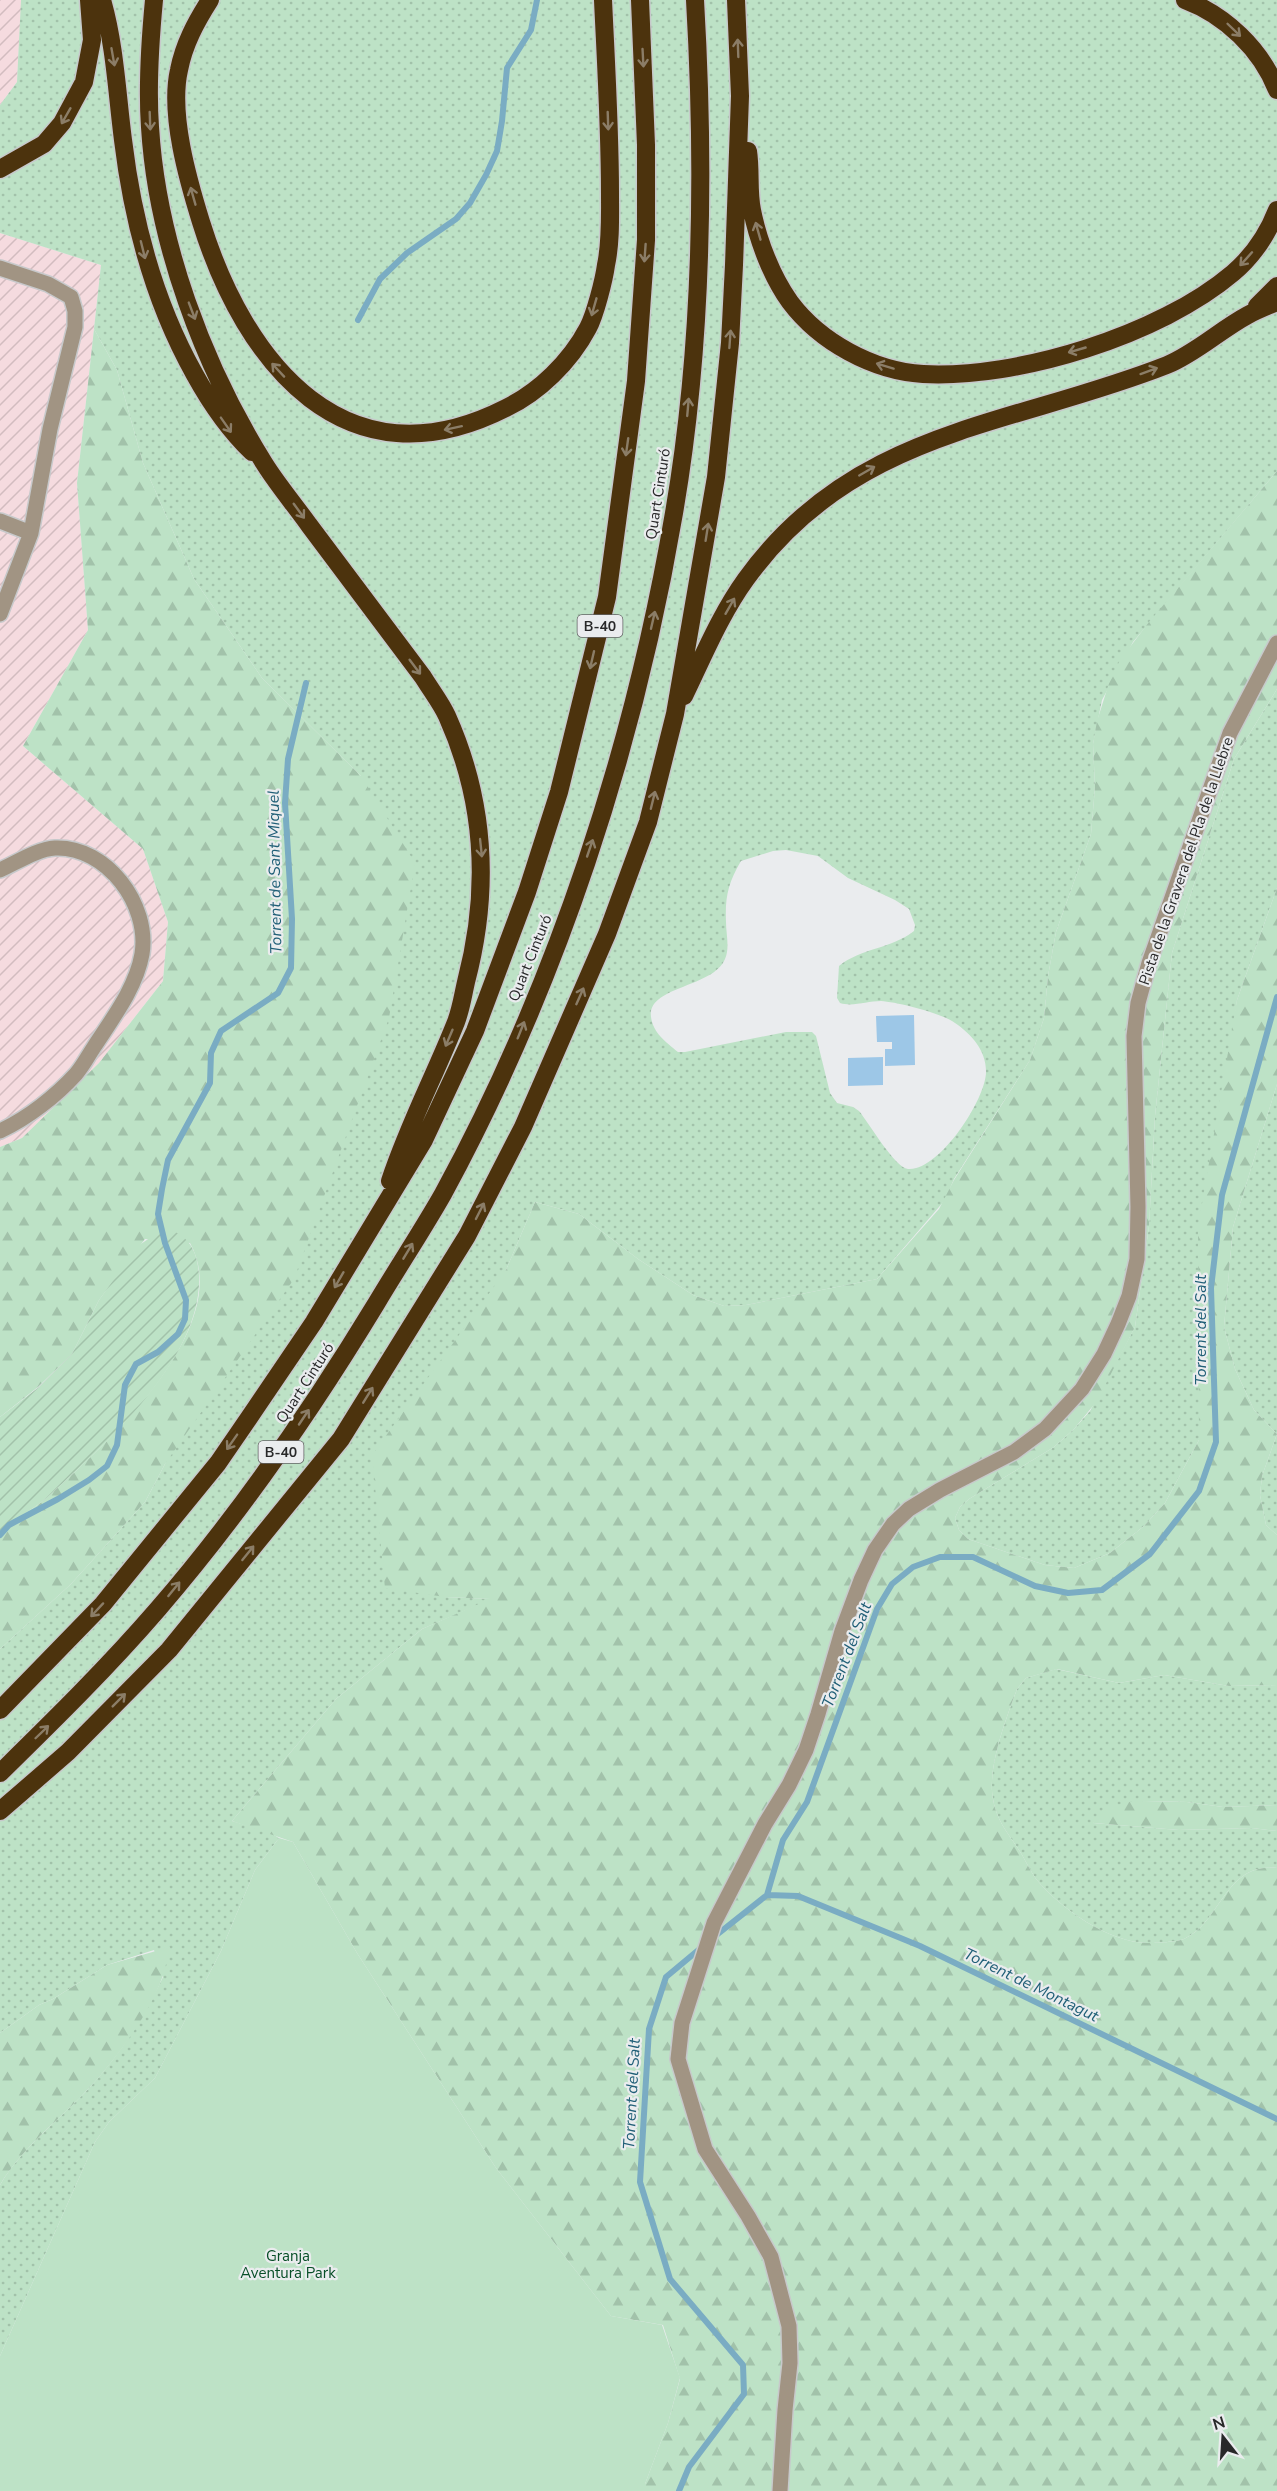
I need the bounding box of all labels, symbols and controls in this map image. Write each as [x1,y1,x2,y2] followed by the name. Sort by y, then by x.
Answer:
[1227,23,1242,37] one-way arrow
[732,38,743,58] one-way arrow
[107,47,118,67] one-way arrow
[637,48,648,68] one-way arrow
[59,107,71,124] one-way arrow
[144,111,156,131] one-way arrow
[603,111,614,131] one-way arrow
[187,187,198,206] one-way arrow
[752,222,763,241] one-way arrow
[138,240,150,259] one-way arrow
[640,243,651,263] one-way arrow
[1239,251,1253,266] one-way arrow
[588,297,599,316] one-way arrow
[187,301,198,320] one-way arrow
[725,329,736,349] one-way arrow
[1067,345,1086,356] one-way arrow
[876,360,895,371] one-way arrow
[271,362,285,377] one-way arrow
[1139,365,1158,376] one-way arrow
[683,397,694,417] one-way arrow
[220,416,232,433] one-way arrow
[444,423,463,434] one-way arrow
[622,437,633,457] one-way arrow
[641,447,675,541] street label: Quart Cinturó
[858,465,875,477] one-way arrow
[292,502,305,518] one-way arrow
[702,523,713,543] one-way arrow
[724,598,736,615] one-way arrow
[648,611,660,630] one-way arrow
[578,615,622,637] road number: B-40
[585,650,597,669] one-way arrow
[409,658,422,674] one-way arrow
[1134,734,1238,988] street label: Pista de la Gravera del Pla de la Llebre
[263,790,287,954] water label: Torrent de Sant Miquel
[648,790,660,809] one-way arrow
[475,837,486,857] one-way arrow
[585,839,596,858] one-way arrow
[503,912,557,1004] street label: Quart Cinturó
[576,987,587,1005] one-way arrow
[516,1022,527,1040] one-way arrow
[443,1028,454,1047] one-way arrow
[475,1202,486,1220] one-way arrow
[402,1243,414,1260] one-way arrow
[333,1271,345,1288] one-way arrow
[1190,1274,1212,1386] water label: Torrent del Salt
[272,1339,338,1427] street label: Quart Cinturó
[363,1387,375,1404] one-way arrow
[298,1408,311,1425] one-way arrow
[226,1434,238,1450] one-way arrow
[258,1441,304,1463] road number: B-40
[241,1545,254,1561] one-way arrow
[167,1582,181,1597] one-way arrow
[817,1599,877,1711] water label: Torrent del Salt
[90,1602,104,1617] one-way arrow
[112,1692,127,1707] one-way arrow
[34,1725,49,1739] one-way arrow
[960,1943,1103,2027] water label: Torrent de Montagut
[618,2038,646,2150] water label: Torrent del Salt
[240,2246,336,2283] park label: Granja Aventura Park
[1193,2407,1253,2467] north arrow
[1210,2411,1228,2436] text: N

